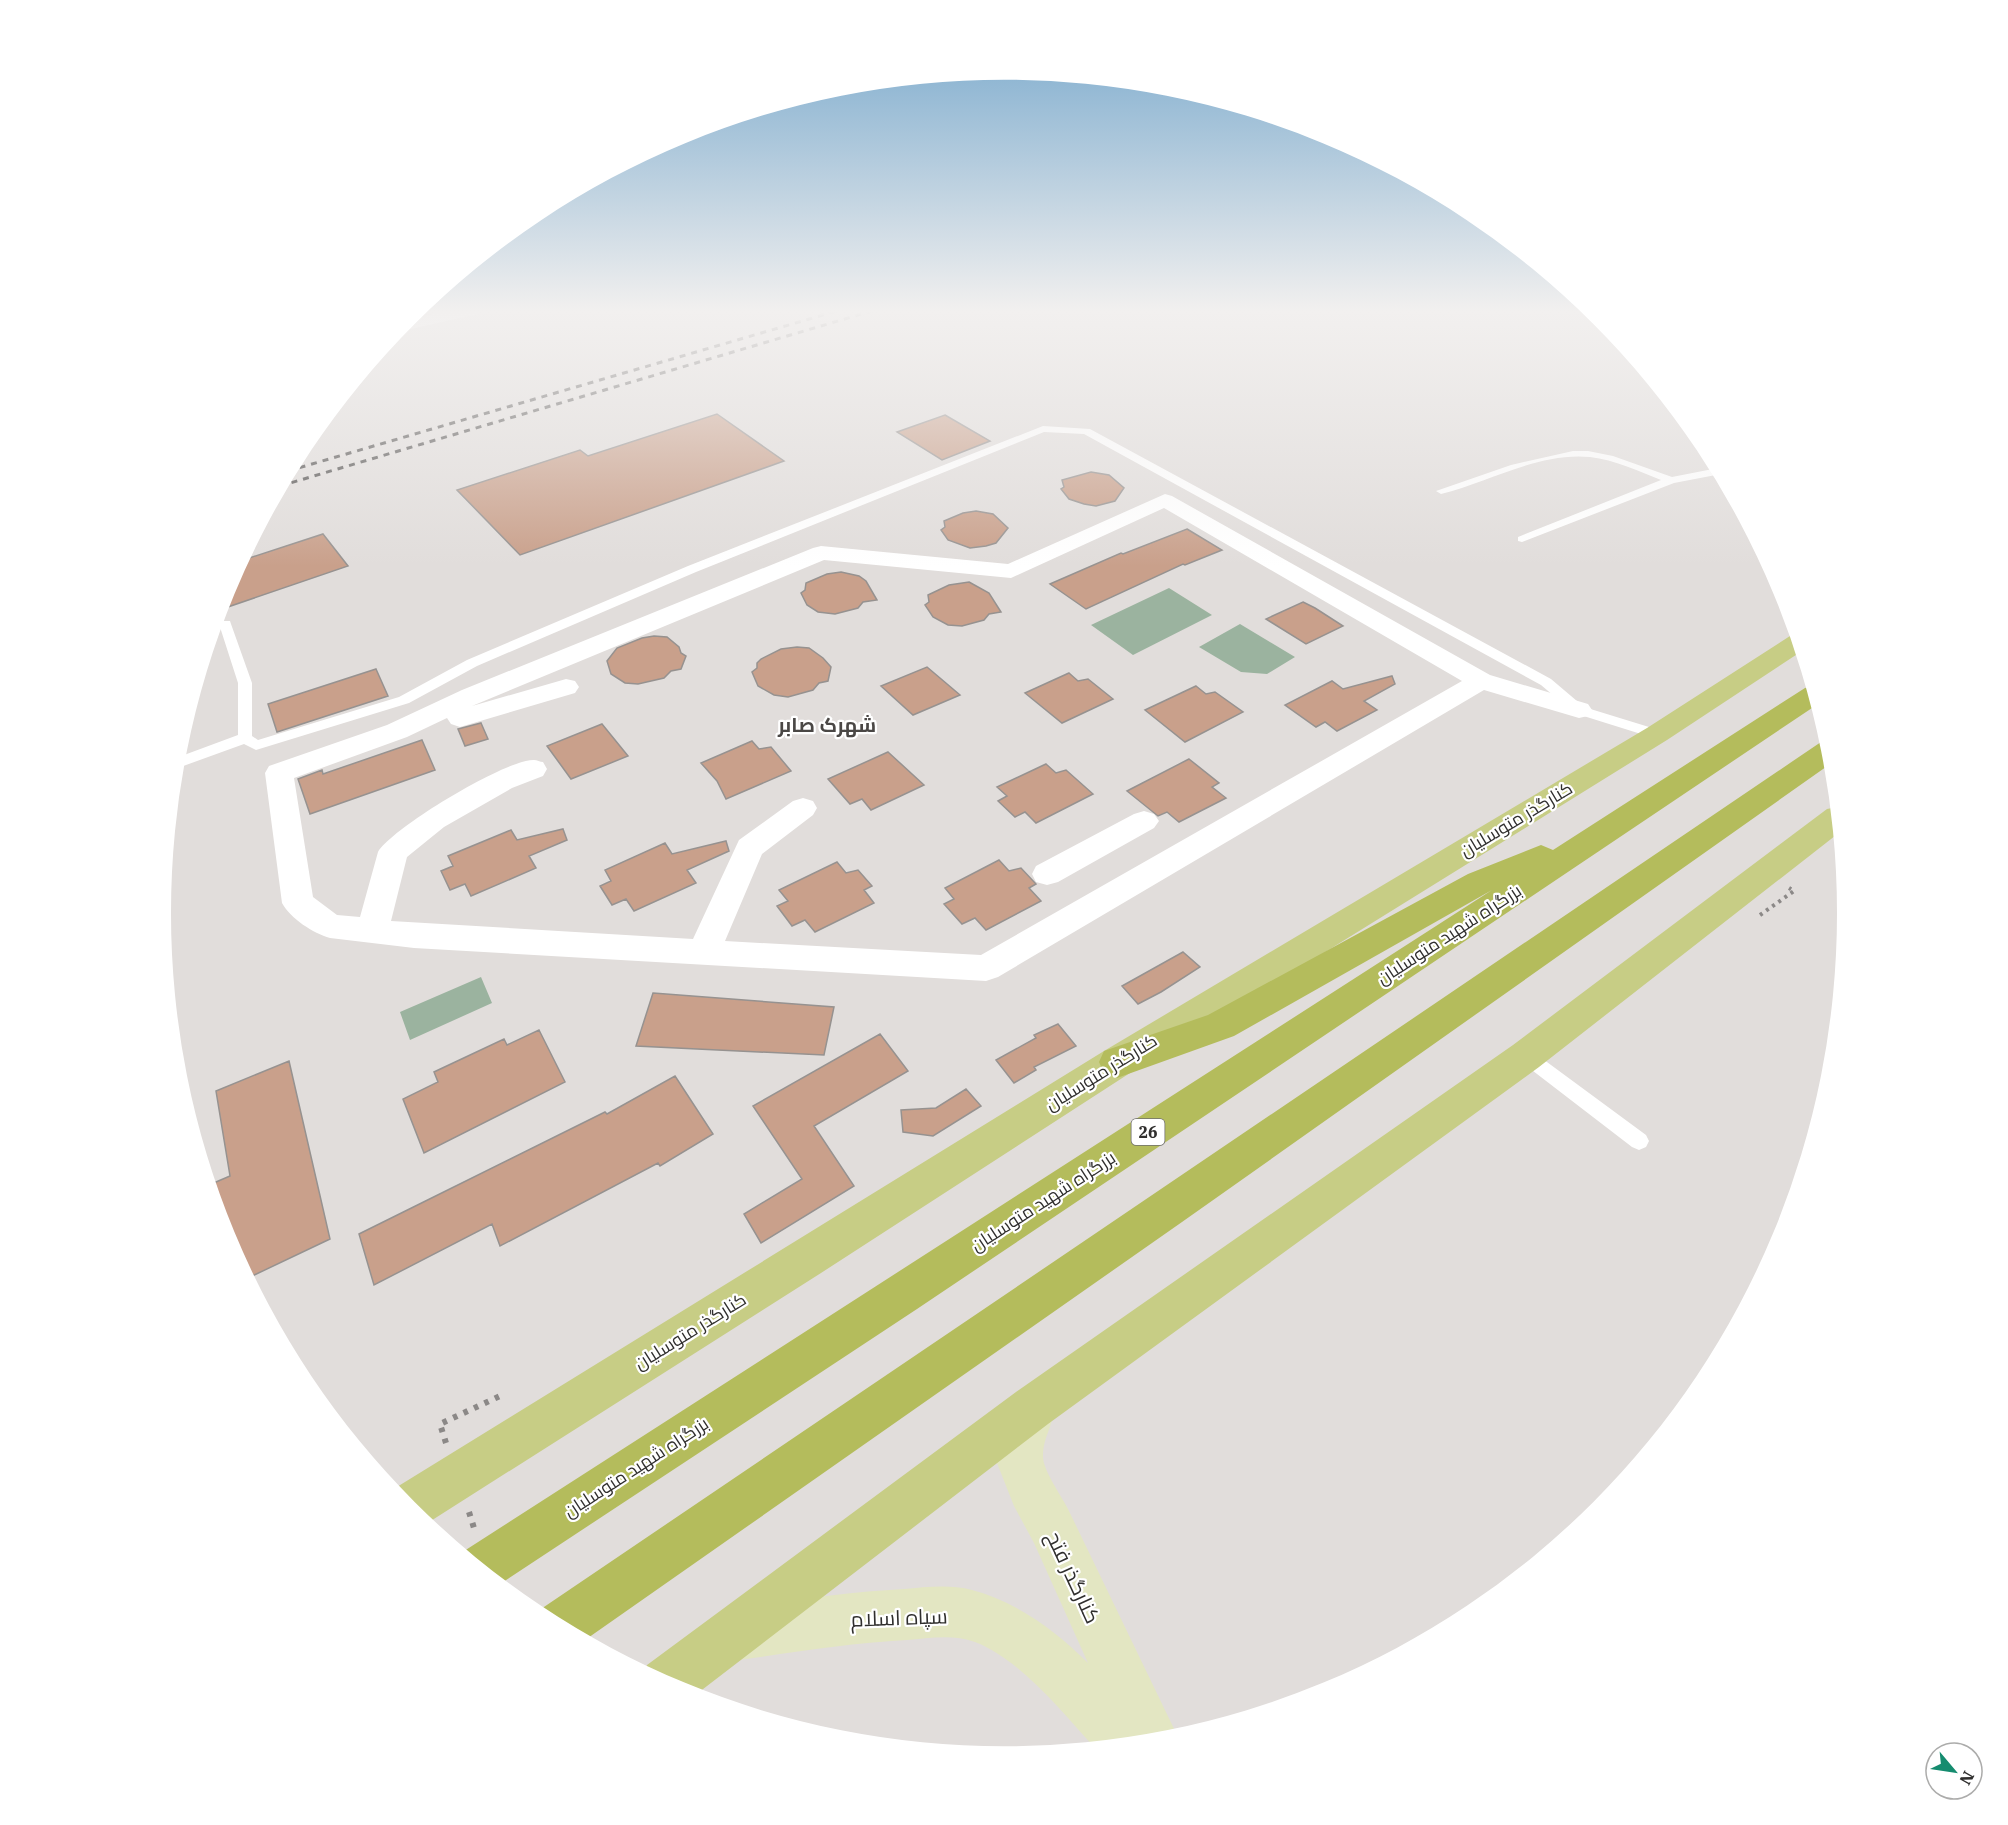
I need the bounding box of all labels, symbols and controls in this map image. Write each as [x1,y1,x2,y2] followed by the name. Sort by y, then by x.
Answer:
[777,711,876,738] district label: شهرک صابر
[1455,776,1577,862] street label: کنارگذر متوسلیان
[1372,879,1526,989] street label: بزرگراه شهید متوسلیان
[1041,1028,1161,1116] street label: کنارگذر متوسلیان
[1132,1119,1164,1145] road number: 26
[966,1146,1120,1256] street label: بزرگراه شهید متوسلیان
[630,1287,750,1375] street label: کنارگذر متوسلیان
[559,1412,713,1522] street label: بزرگراه شهید متوسلیان
[1039,1526,1108,1628] street label: کنارگذر فتح
[850,1601,948,1634] street label: سپاه اسلام
[1924,1741,1984,1801] north arrow
[1955,1768,1979,1789] text: N

